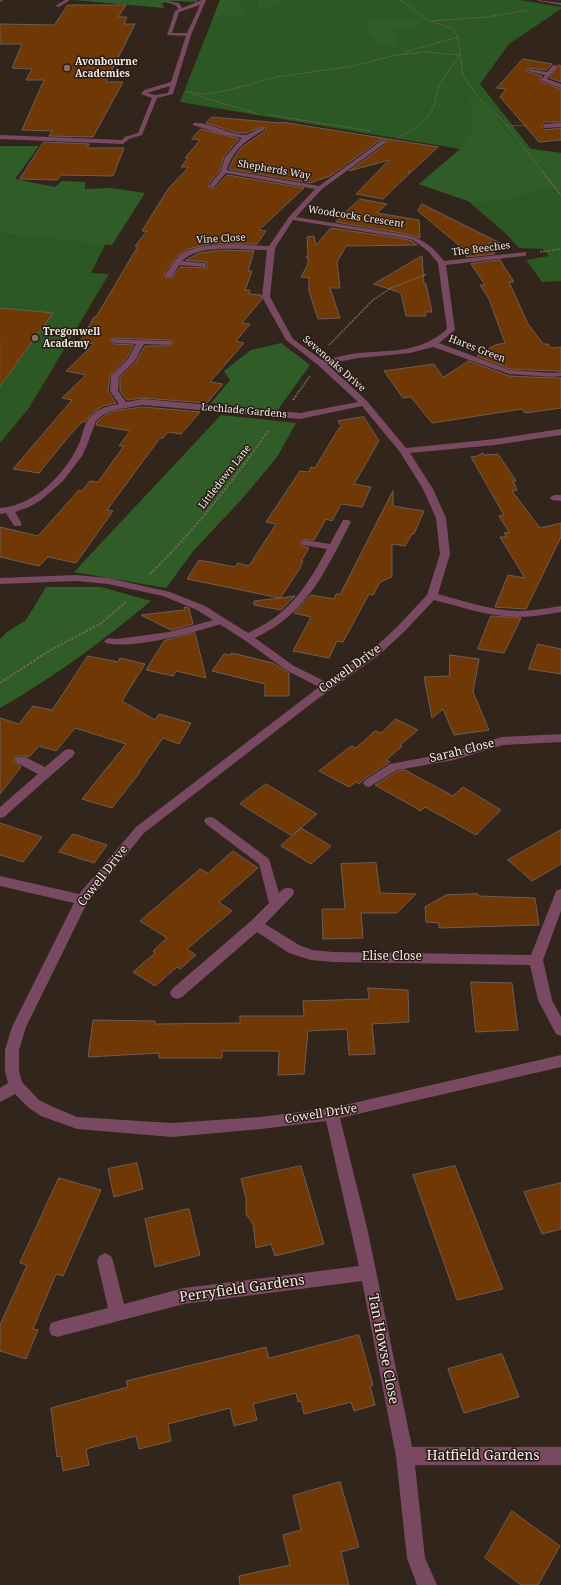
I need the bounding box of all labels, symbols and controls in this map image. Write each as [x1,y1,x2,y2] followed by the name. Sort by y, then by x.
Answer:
[75,56,138,80] place label: Avonbourne Academies
[62,63,72,73] marker: Avonbourne Academies
[237,158,311,182] street label: Shepherds Way
[307,203,405,231] street label: Woodcocks Crescent
[196,232,246,246] street label: Vine Close
[451,239,511,259] street label: The Beeches
[43,326,100,350] place label: Tregonwell Academy
[30,333,40,343] marker: Tregonwell Academy
[447,333,507,365] street label: Hares Green
[300,334,368,394] street label: Sevenoaks Drive
[201,401,287,421] street label: Lechlade Gardens
[196,443,254,511] street label: Littledown Lane
[316,642,384,696] street label: Cowell Drive
[428,736,496,766] street label: Sarah Close
[75,843,131,909] street label: Cowell Drive
[362,950,422,964] street label: Elise Close
[284,1101,358,1127] street label: Cowell Drive
[178,1272,306,1306] street label: Perryfield Gardens
[364,1292,402,1406] street label: Tan Howse Close
[426,1448,540,1464] street label: Hatfield Gardens

